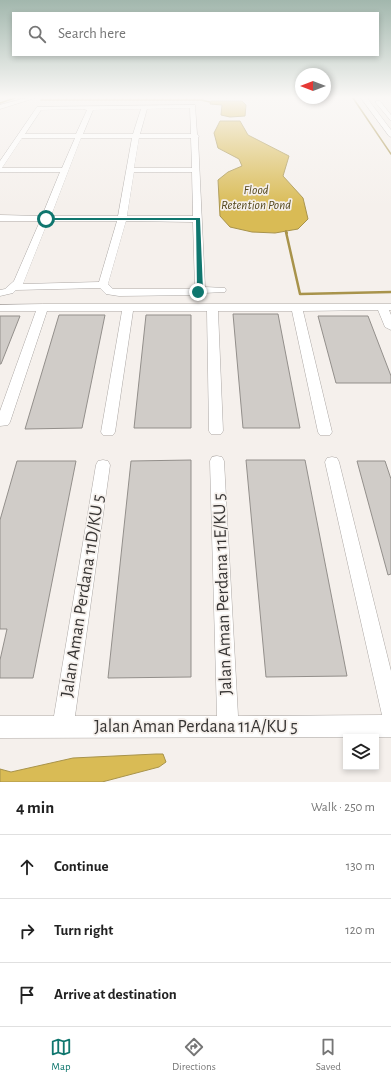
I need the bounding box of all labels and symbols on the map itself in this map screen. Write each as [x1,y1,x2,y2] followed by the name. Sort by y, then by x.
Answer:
[295,68,331,104] north arrow
[221,184,291,212] water label: Flood Retention Pond
[37,210,55,228] route start
[189,283,207,301] route end
[58,493,108,699] street label: Jalan Aman Perdana 11D/KU 5
[210,493,236,695] street label: Jalan Aman Perdana 11E/KU 5
[94,718,298,736] street label: Jalan Aman Perdana 11A/KU 5

